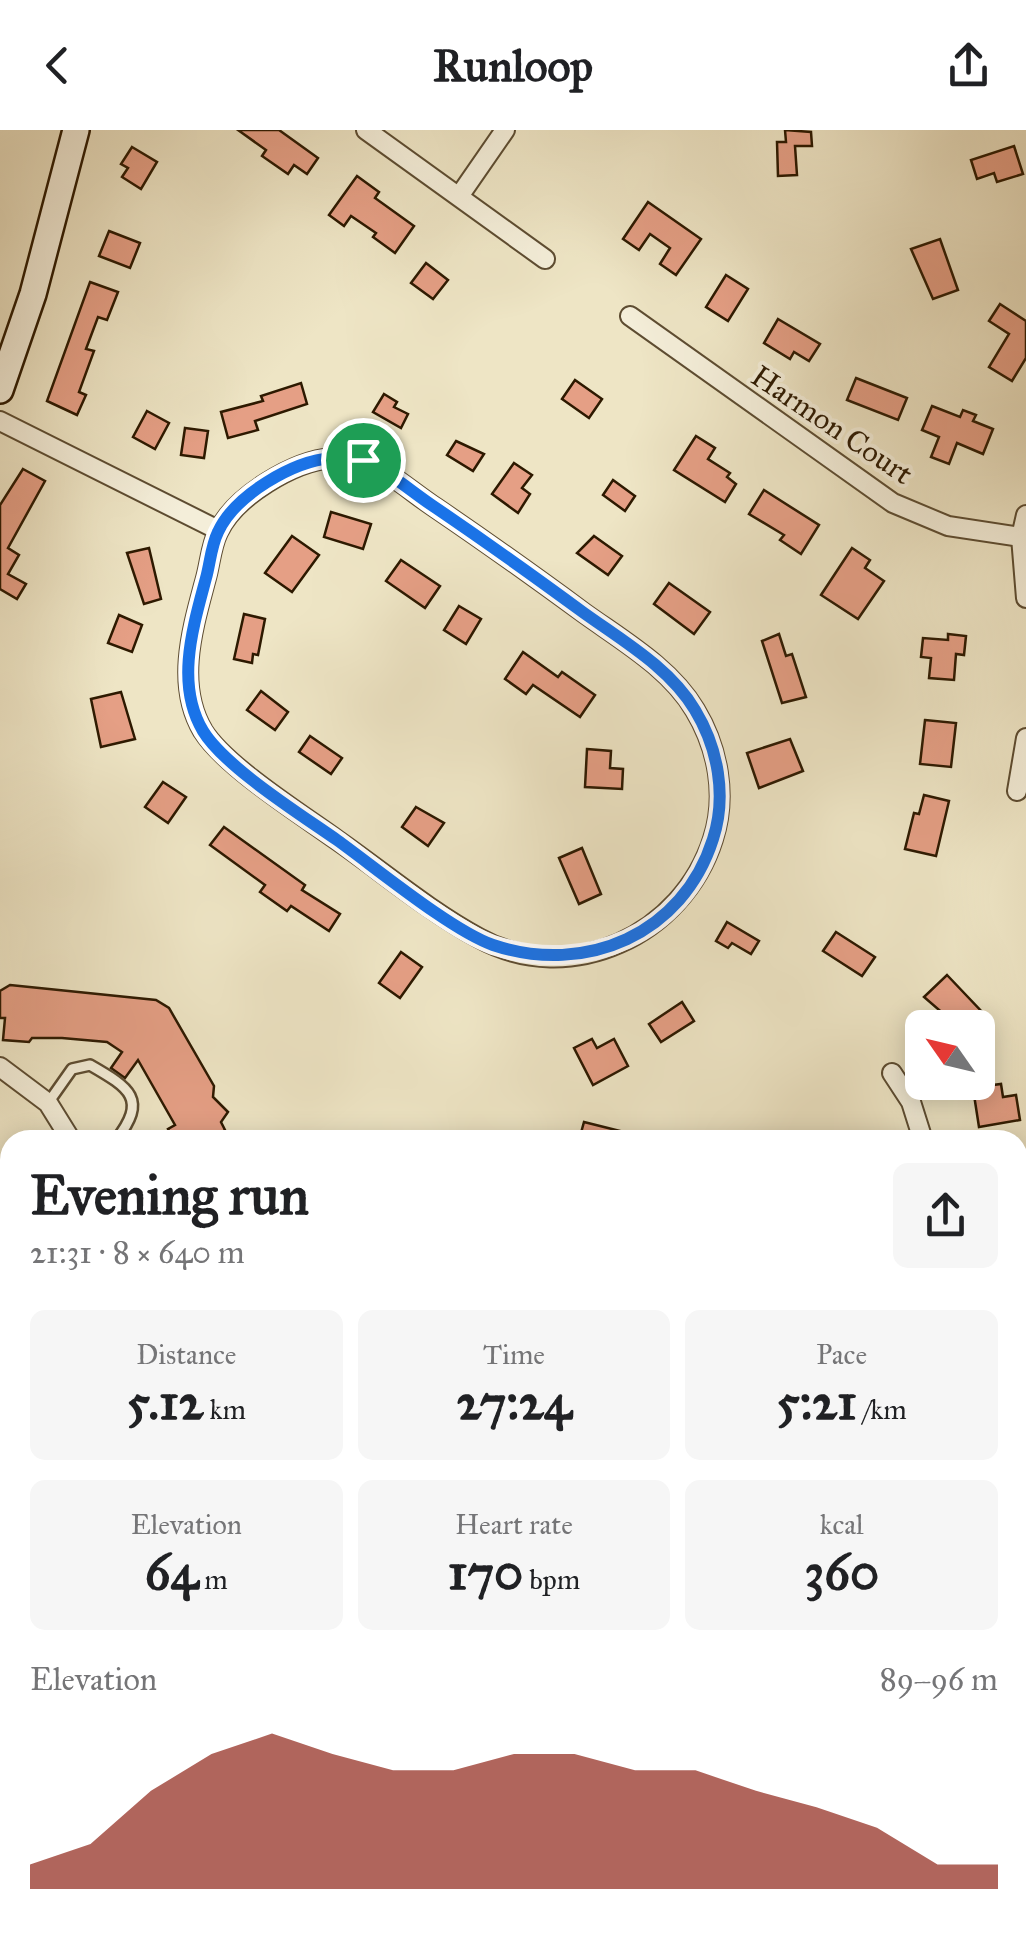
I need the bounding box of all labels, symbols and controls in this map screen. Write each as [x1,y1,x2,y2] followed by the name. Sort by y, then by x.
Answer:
[30,38,85,93] icon: back
[433,38,593,93] text: Runloop
[941,38,996,93] icon: share
[745,358,920,492] street label: Harmon Court
[321,418,406,503] pin
[336,433,391,488] icon: arrive
[905,1010,995,1100] north arrow
[905,1010,995,1100] map controls
[30,1162,309,1229] text: Evening run
[893,1163,998,1268] button: share
[30,1233,245,1272] text: 21:31 · 8 × 640 m
[136,1337,237,1372] text: Distance
[483,1337,545,1372] text: Time
[816,1337,867,1372] text: Pace
[127,1372,203,1433] text: 5.12
[456,1372,572,1433] text: 27:24
[776,1372,857,1433] text: 5:21
[203,1392,246,1427] text: km
[857,1392,907,1427] text: /km
[131,1507,242,1542] text: Elevation
[455,1507,573,1542] text: Heart rate
[820,1507,864,1542] text: kcal
[145,1542,198,1603] text: 64
[448,1542,523,1603] text: 170
[804,1542,879,1603] text: 360
[198,1562,228,1597] text: m
[523,1562,580,1597] text: bpm
[30,1660,157,1699] text: Elevation
[880,1660,998,1699] text: 89–96 m

